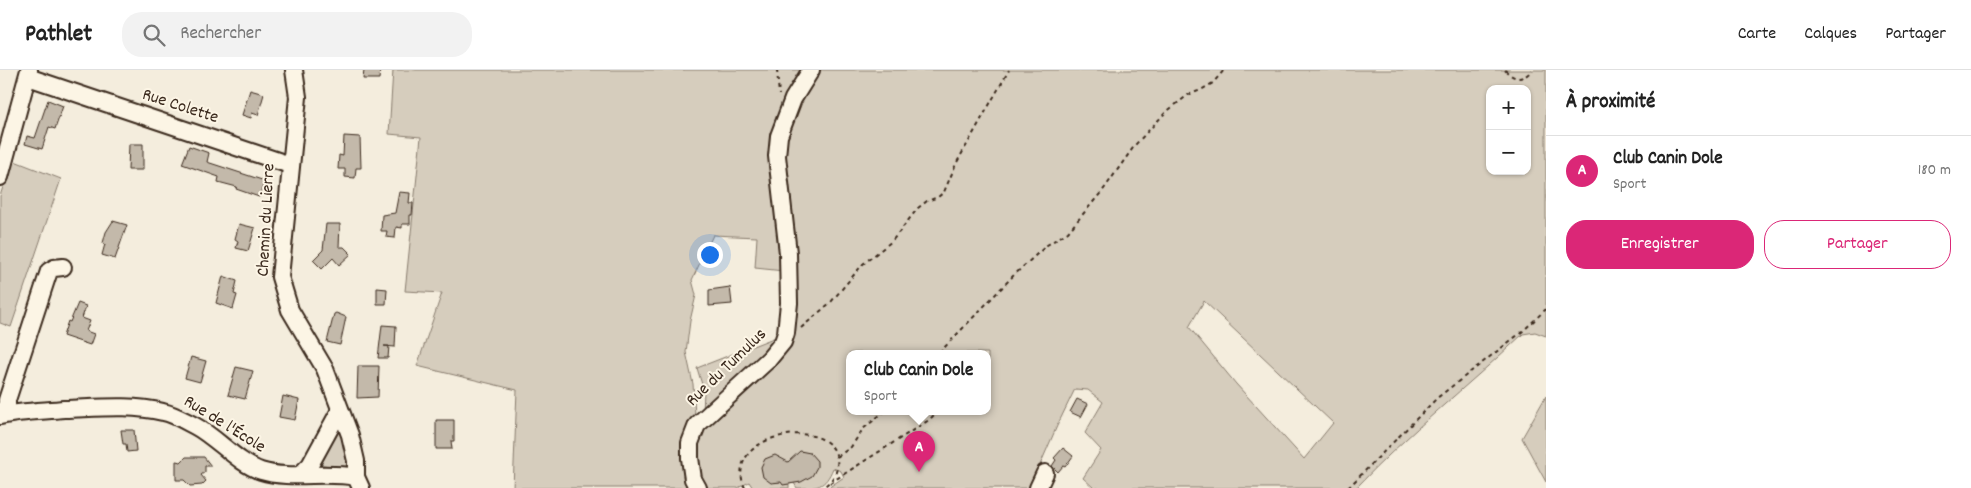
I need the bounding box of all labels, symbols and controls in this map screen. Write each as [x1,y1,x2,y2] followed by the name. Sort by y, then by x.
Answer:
[122,12,472,57] search box
[25,18,92,52] text: Pathlet
[140,21,168,49] icon: search
[180,21,261,48] text: Rechercher
[1738,22,1776,47] text: Carte
[1804,22,1857,47] text: Calques
[1885,22,1946,47] text: Partager
[139,83,221,131] street label: Rue Colette
[1486,85,1531,175] map controls
[1486,85,1531,130] button: +
[1566,88,1655,118] text: À proximité
[1486,130,1531,175] button: −
[1613,146,1723,173] text: Club Canin Dole
[1578,159,1586,182] text: A
[1918,159,1951,182] text: 180 m
[252,163,282,277] street label: Chemin du Lierre
[1613,173,1646,196] text: Sport
[1566,220,1754,269] button: Enregistrer
[1764,220,1951,269] button: Partager
[697,242,723,268] your location
[681,323,773,413] street label: Rue du Tumulus
[846,350,991,415] popup
[864,358,973,385] text: Club Canin Dole
[864,385,897,408] text: Sport
[178,390,270,460] street label: Rue de l'École
[903,431,935,472] pin: A

